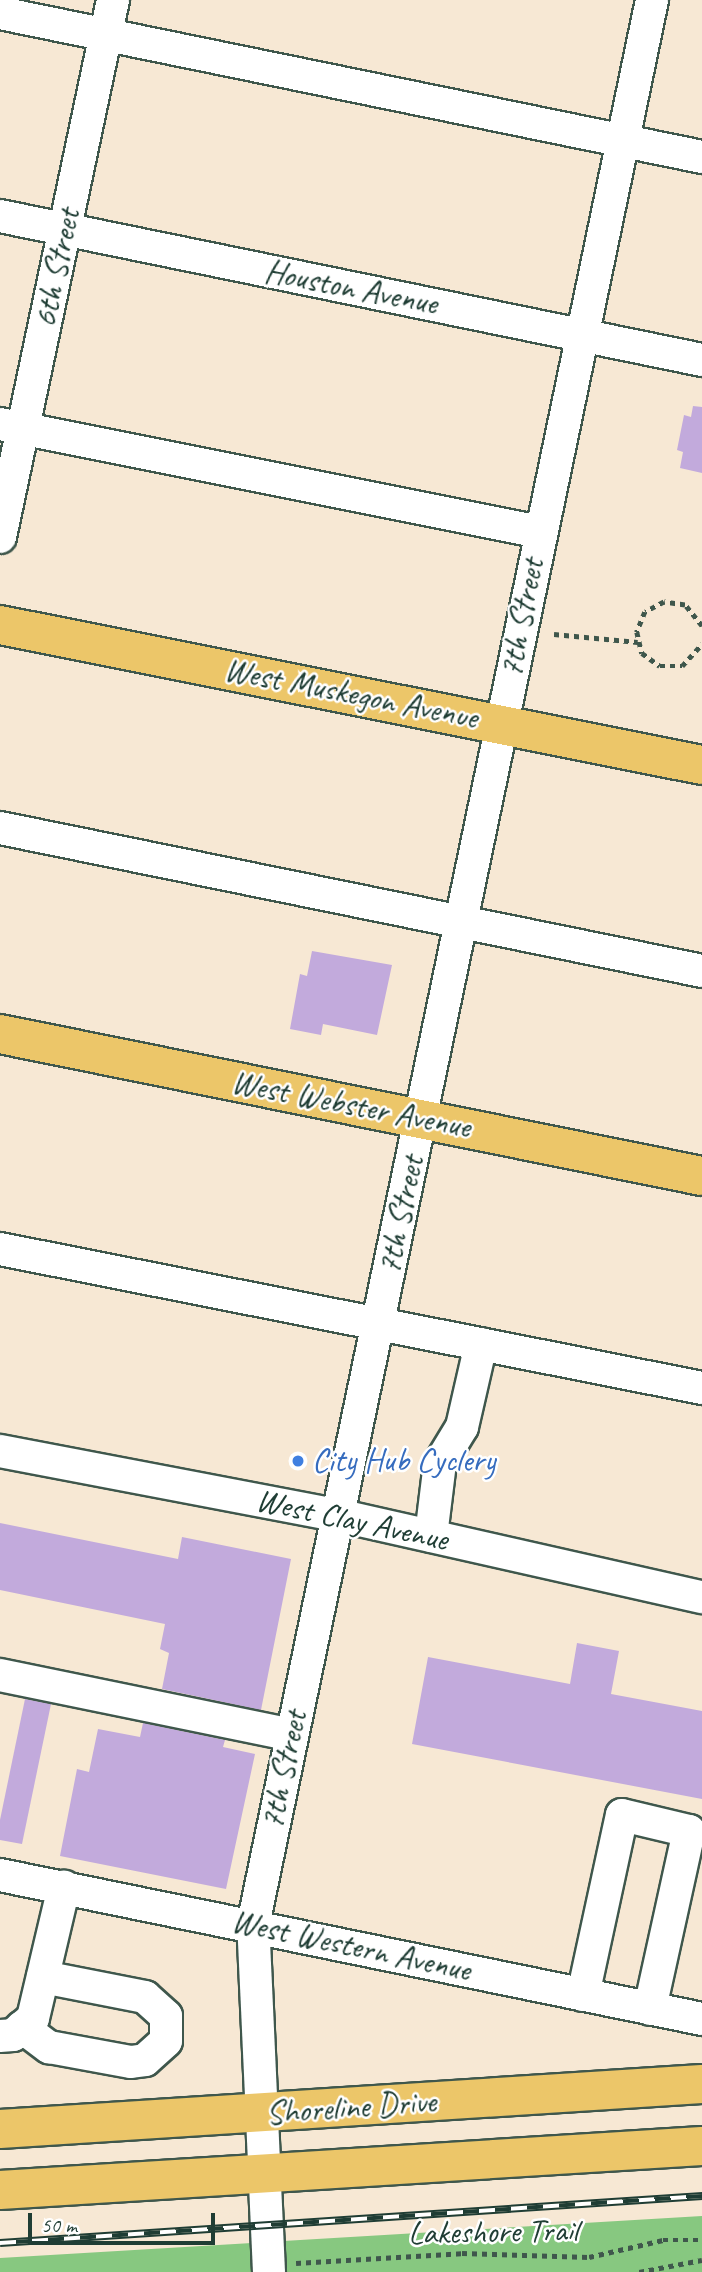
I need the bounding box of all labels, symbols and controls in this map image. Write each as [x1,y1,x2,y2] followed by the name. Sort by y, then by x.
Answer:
[25,205,89,331] street label: 6th Street
[261,252,441,324] street label: Houston Avenue
[491,555,553,681] street label: 7th Street
[221,650,481,738] street label: West Muskegon Avenue
[228,1062,474,1148] street label: West Webster Avenue
[369,1152,433,1278] street label: 7th Street
[312,1441,495,1481] place label: City Hub Cyclery
[290,1453,306,1469] marker: City Hub Cyclery
[252,1480,452,1560] street label: West Clay Avenue
[252,1707,316,1833] street label: 7th Street
[228,1901,474,1991] street label: West Western Avenue
[264,2082,438,2134] street label: Shoreline Drive
[32,2198,219,2242] scale bar
[408,2211,578,2253] street label: Lakeshore Trail
[41,2212,77,2238] text: 50 m

